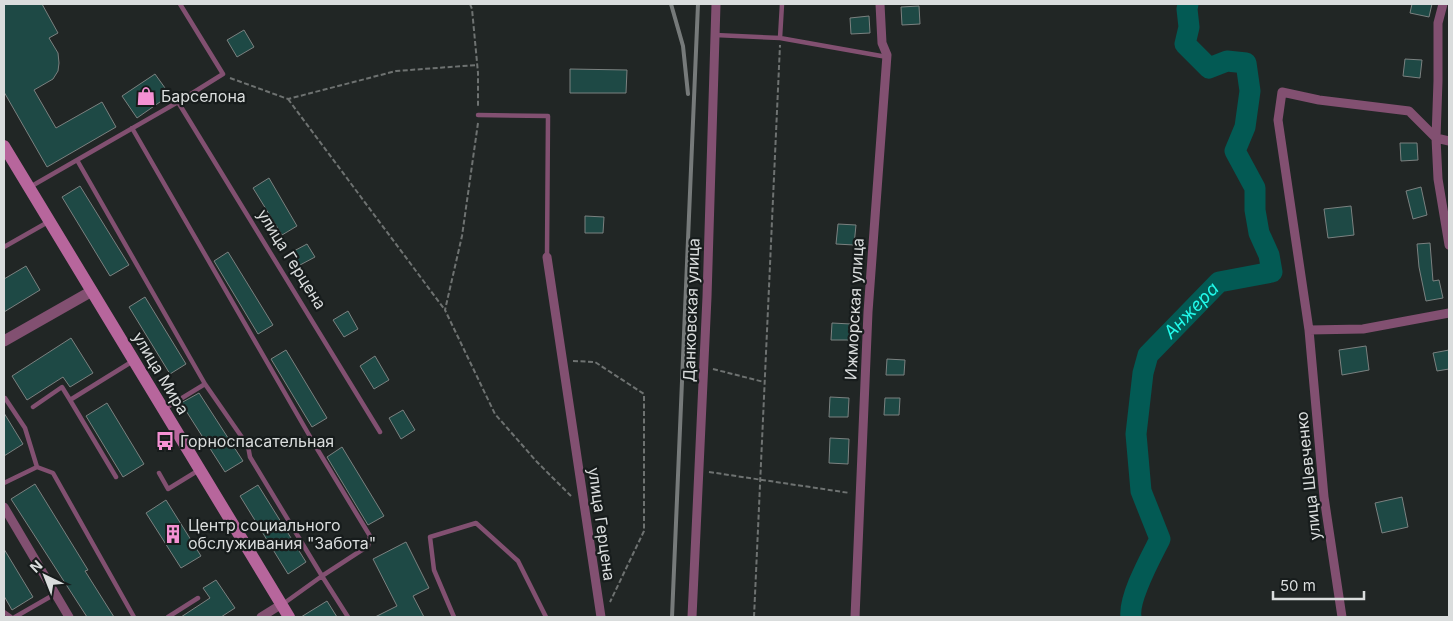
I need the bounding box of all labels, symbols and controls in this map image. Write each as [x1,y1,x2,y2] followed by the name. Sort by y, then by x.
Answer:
[135,85,157,107] shop icon: Барселона
[161,86,246,106] place label: Барселона
[253,205,331,313] street label: улица Герцена
[840,237,868,381] street label: Ижморская улица
[678,238,704,382] street label: Данковская улица
[1158,278,1223,343] water label: Анжера
[129,328,193,418] street label: улица Мира
[1291,411,1325,541] street label: улица Шевченко
[154,430,176,452] bus stop icon: Горноспасательная
[180,431,334,451] place label: Горноспасательная
[584,466,620,582] street label: улица Герцена
[188,515,376,553] place label: Центр социального обслуживания "Забота"
[162,523,184,545] building icon: Центр социального обслуживания "Забота"
[20,551,70,601] north arrow
[26,556,45,576] text: N
[1273,568,1364,600] scale bar
[1280,576,1316,595] text: 50 m

